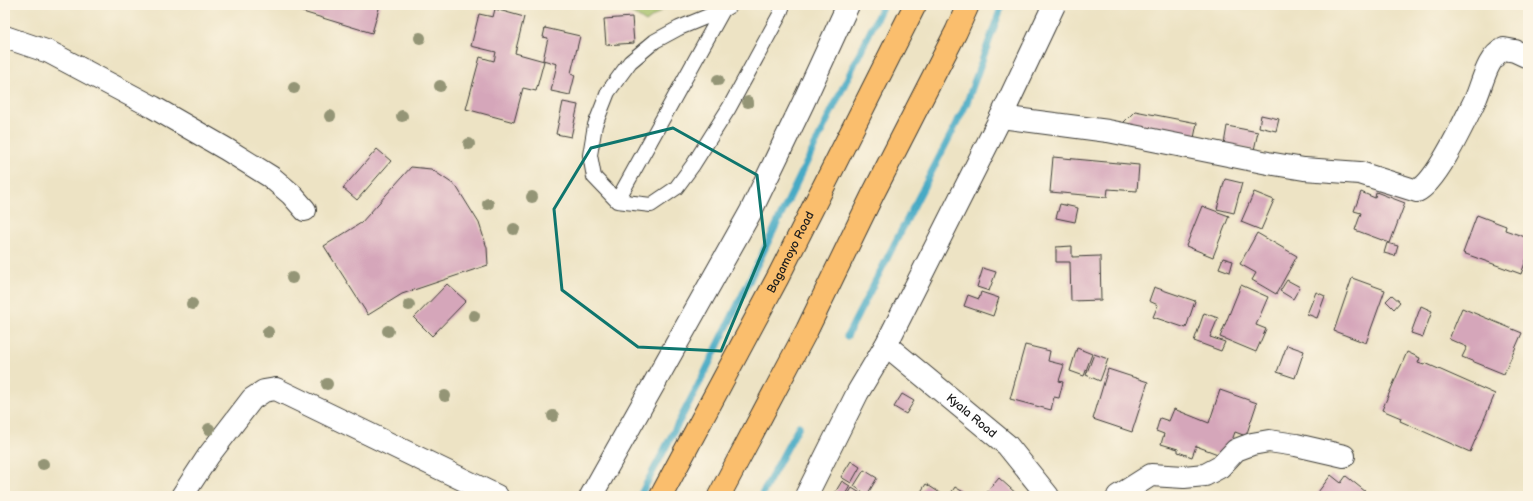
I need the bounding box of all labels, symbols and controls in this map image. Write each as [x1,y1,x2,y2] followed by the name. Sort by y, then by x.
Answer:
[764,209,818,296] street label: Bagamoyo Road
[943,391,1000,441] street label: Kyala Road

